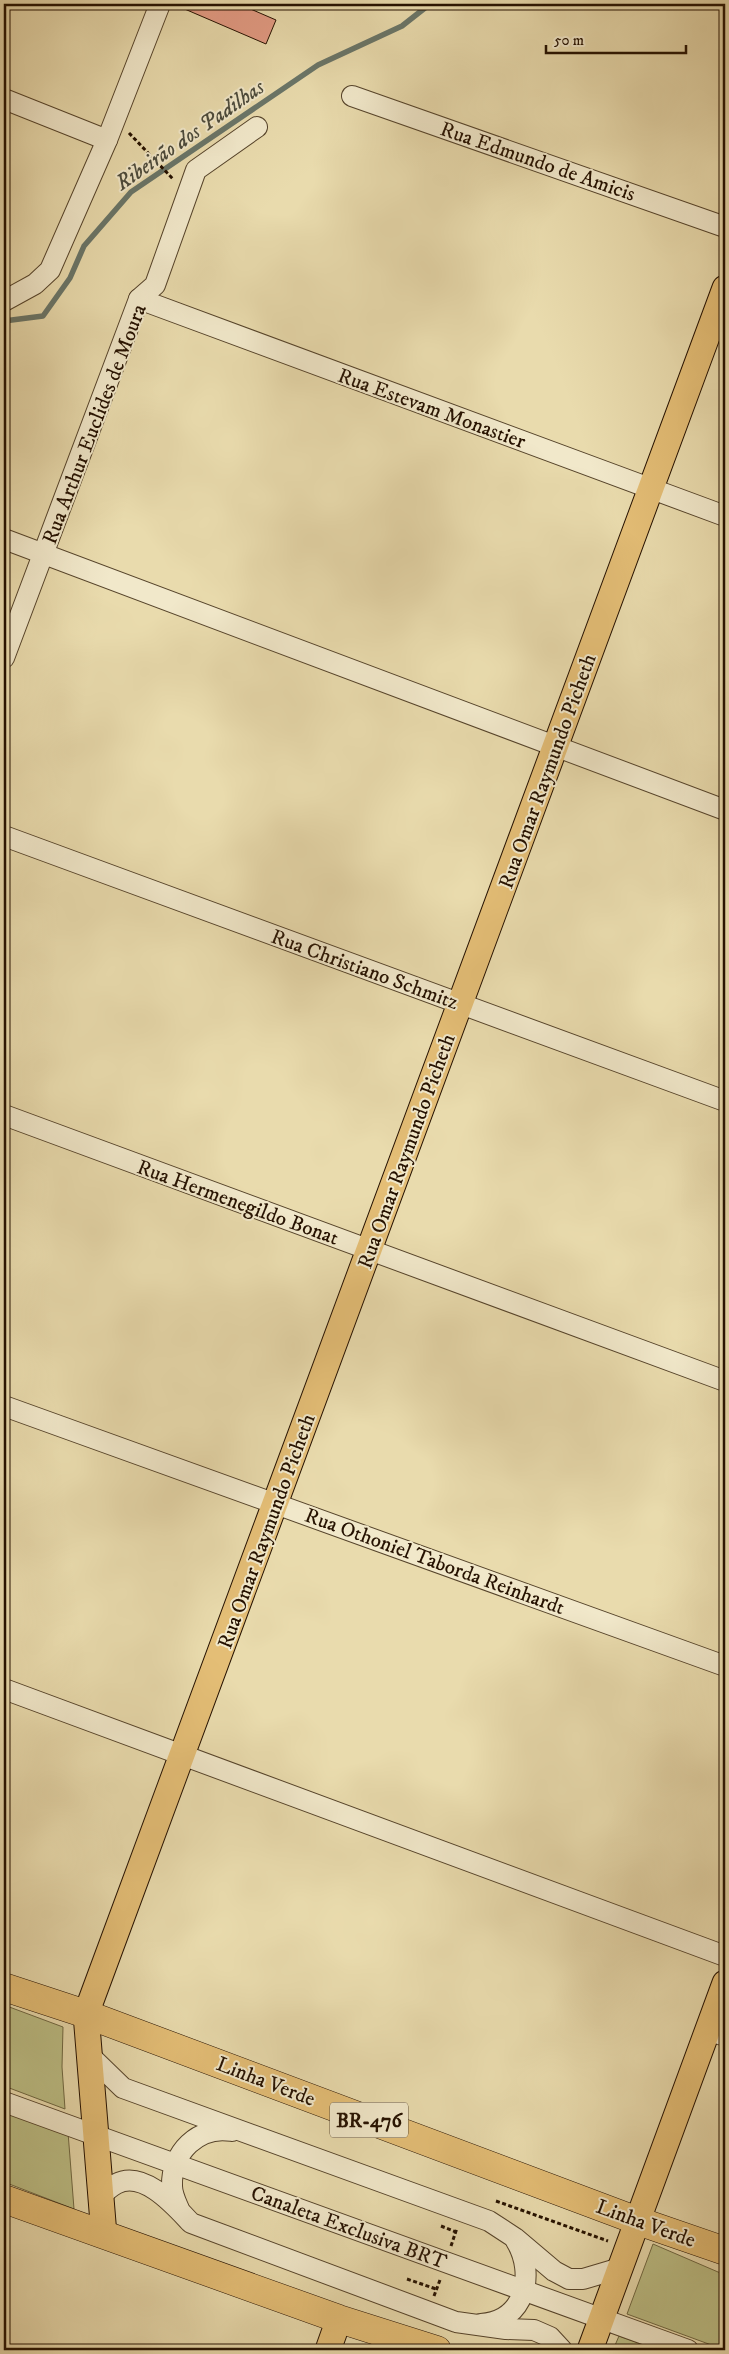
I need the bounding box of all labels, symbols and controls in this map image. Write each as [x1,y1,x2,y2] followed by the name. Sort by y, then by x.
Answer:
[546,22,686,54] scale bar
[554,31,584,50] text: 50 m
[109,73,271,197] water label: Ribeirão dos Padilhas
[437,116,639,208] street label: Rua Edmundo de Amicis
[37,301,153,548] street label: Rua Arthur Euclides de Moura
[334,363,529,455] street label: Rua Estevam Monastier
[493,650,603,892] street label: Rua Omar Raymundo Picheth
[267,924,462,1016] street label: Rua Christiano Schmitz
[352,1030,462,1272] street label: Rua Omar Raymundo Picheth
[133,1154,342,1252] street label: Rua Hermenegildo Bonat
[212,1410,322,1652] street label: Rua Omar Raymundo Picheth
[301,1503,568,1621] street label: Rua Othoniel Taborda Reinhardt
[213,2051,319,2113] street label: Linha Verde
[330,2102,408,2138] road number: BR-476
[247,2180,450,2275] street label: Canaleta Exclusiva BRT
[592,2194,699,2254] street label: Linha Verde

